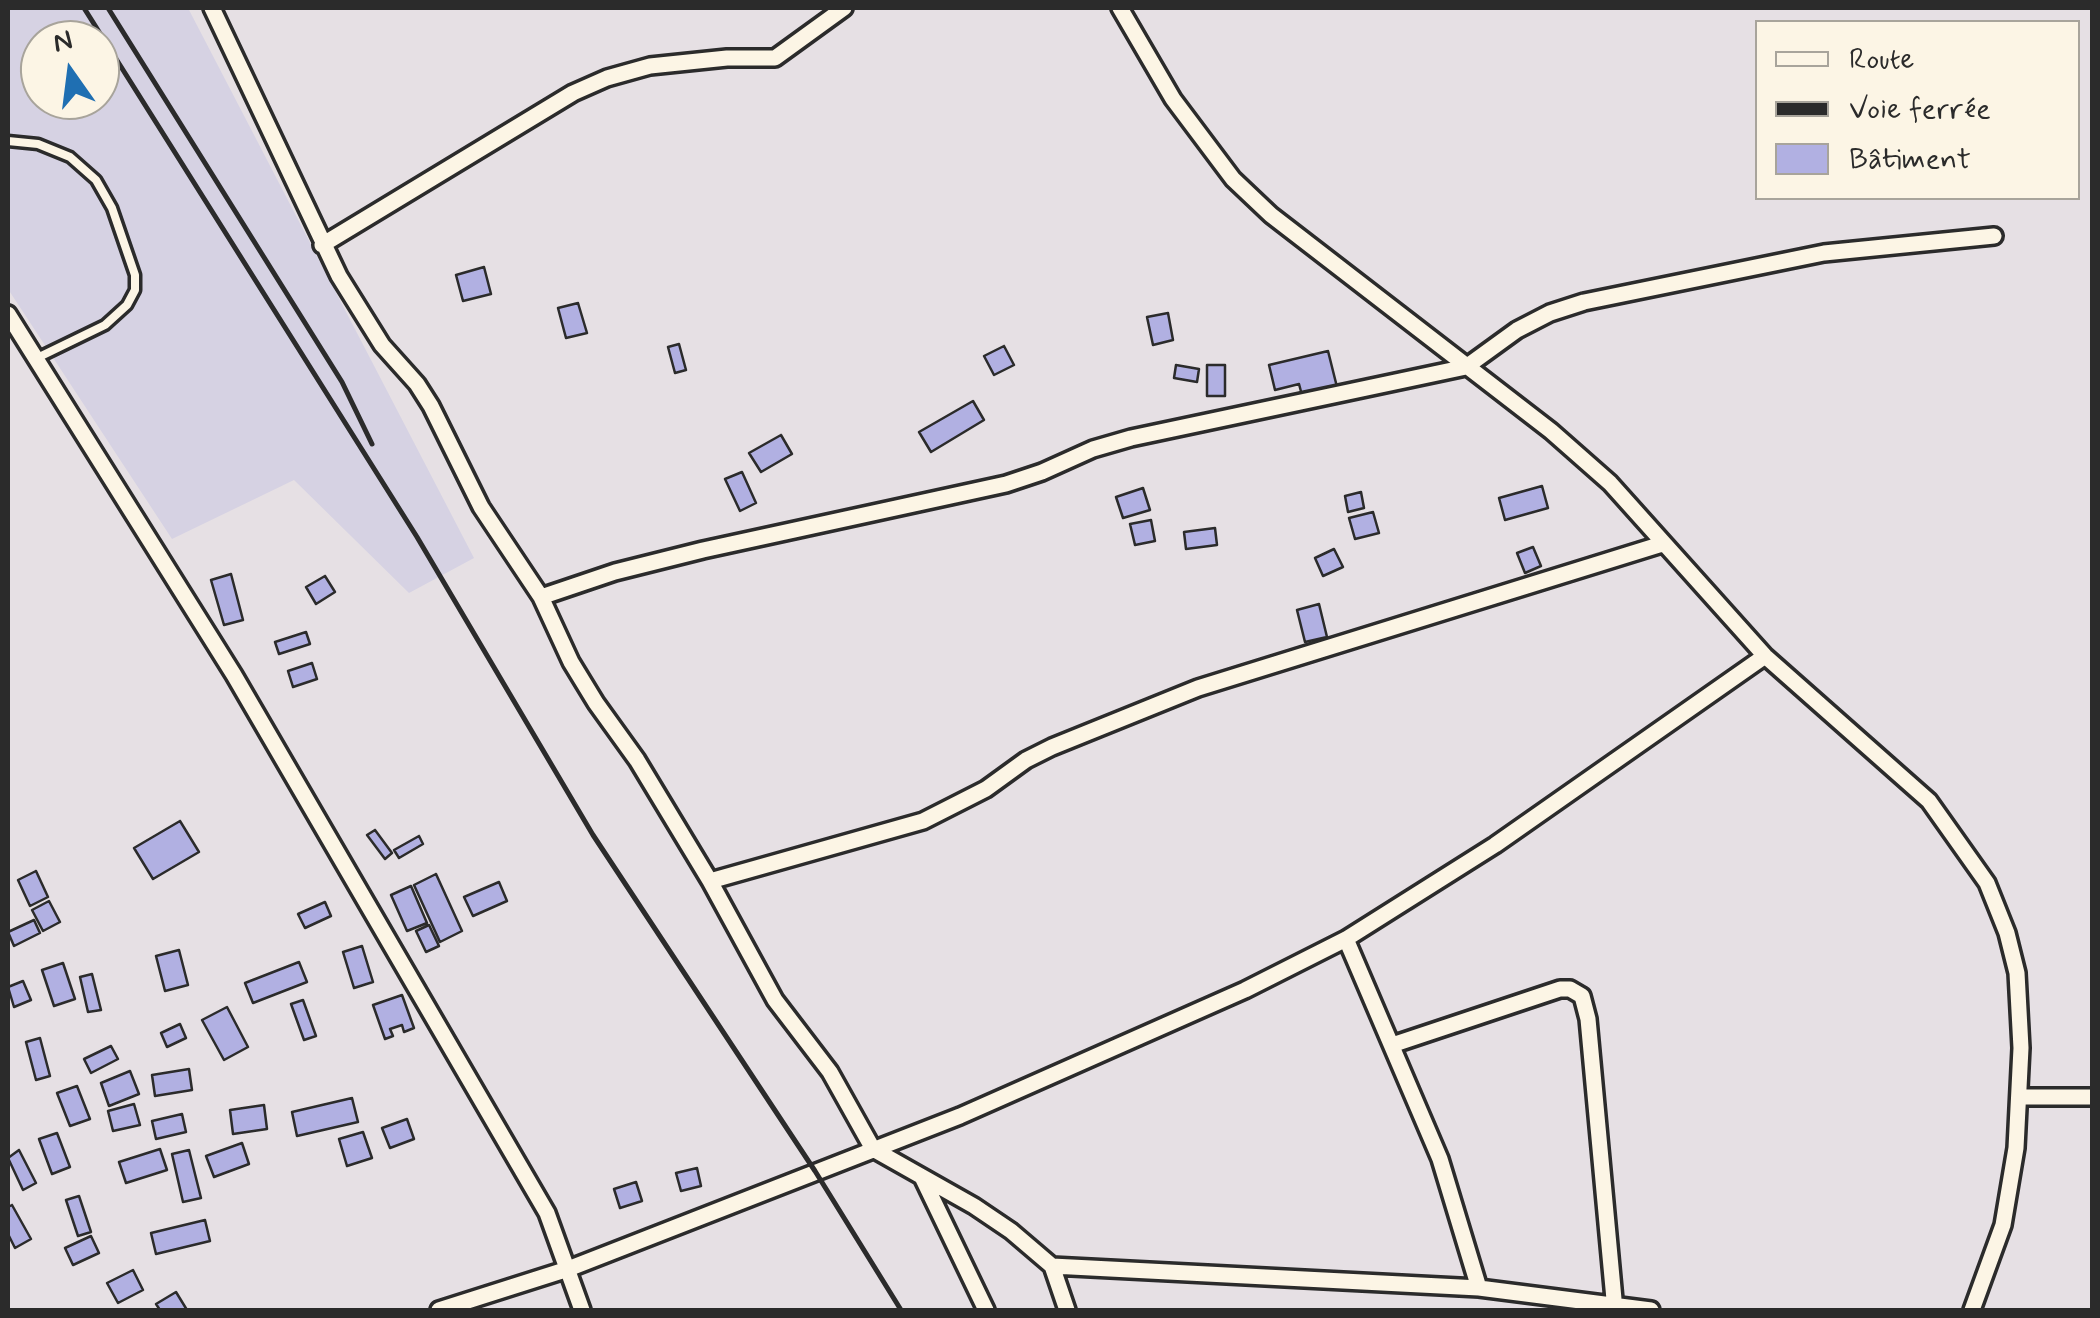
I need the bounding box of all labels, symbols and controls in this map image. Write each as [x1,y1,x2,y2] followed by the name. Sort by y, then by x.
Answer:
[20,20,120,120] north arrow
[1755,20,2080,200] legend
[50,22,77,63] text: N
[1849,40,1914,79] text: Route
[1849,90,1991,129] text: Voie ferrée
[1849,140,1971,179] text: Bâtiment

